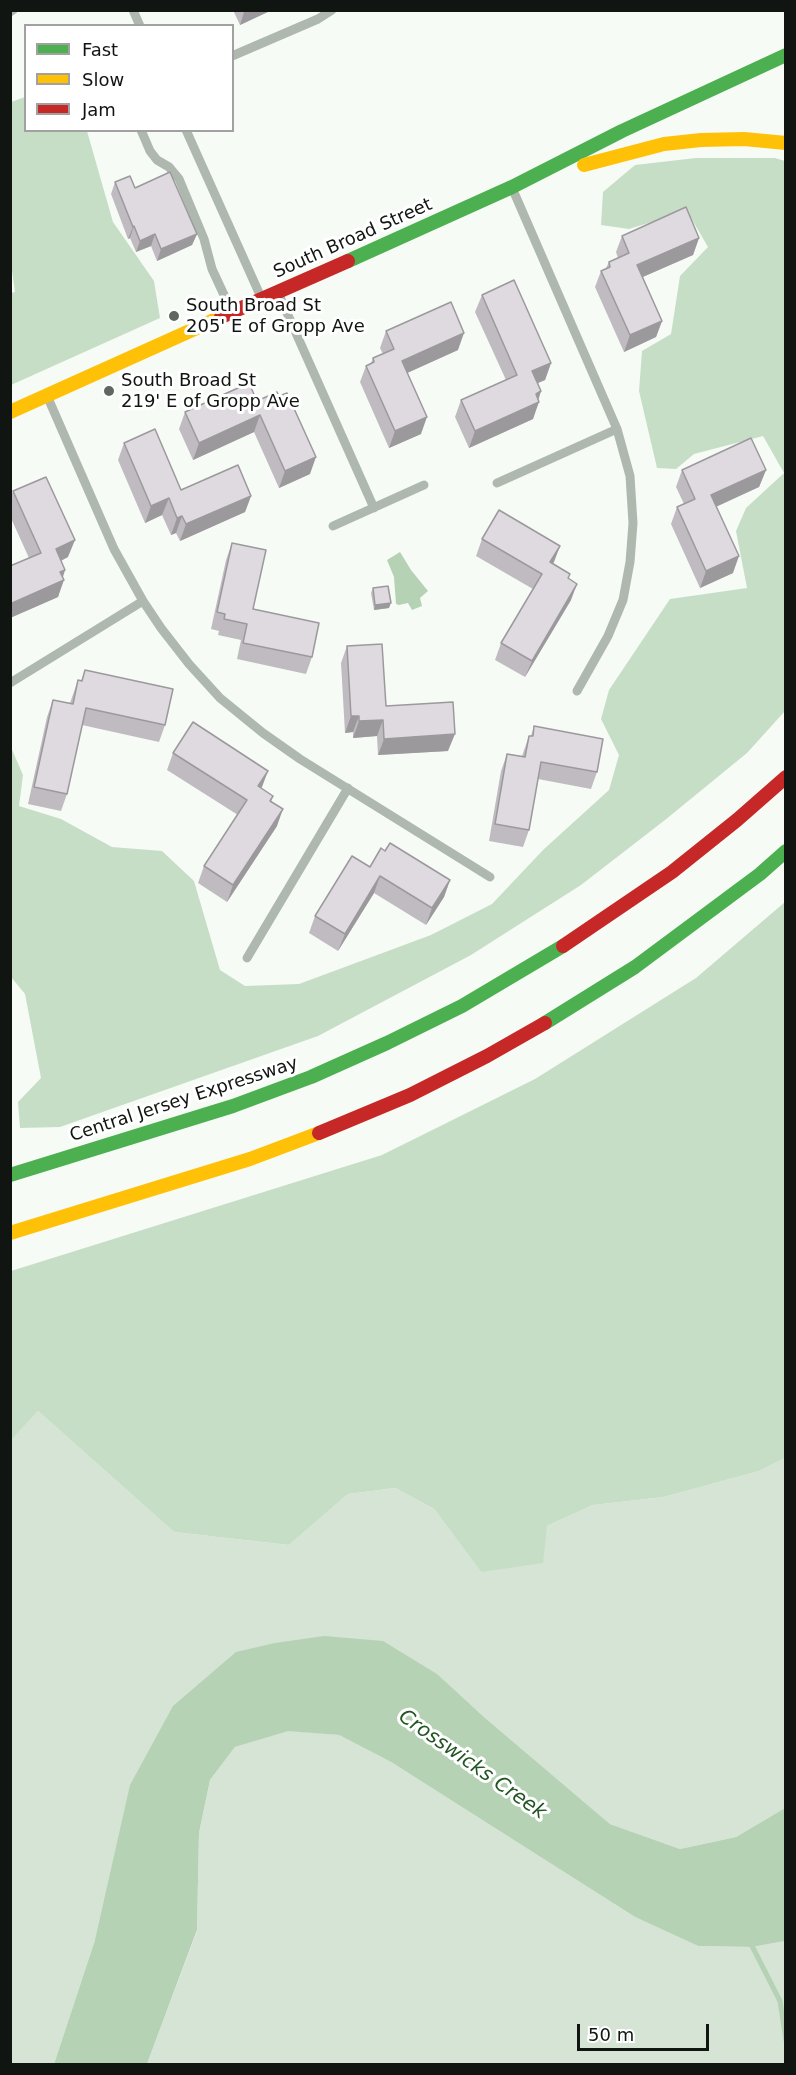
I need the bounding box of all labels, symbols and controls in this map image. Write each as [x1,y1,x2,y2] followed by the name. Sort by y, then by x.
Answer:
[24,24,234,132] legend
[82,39,118,60] text: Fast
[82,69,124,90] text: Slow
[82,99,116,120] text: Jam
[270,194,436,284] street label: South Broad Street
[186,295,365,338] place label: South Broad St 205' E of Gropp Ave
[167,309,181,323] marker: South Broad St 205' E of Gropp Ave
[121,370,300,412] place label: South Broad St 219' E of Gropp Ave
[102,384,116,398] marker: South Broad St 219' E of Gropp Ave
[67,1053,301,1147] street label: Central Jersey Expressway
[393,1705,551,1825] water label: Crosswicks Creek
[580,2012,712,2050] scale bar
[588,2024,634,2045] text: 50 m

